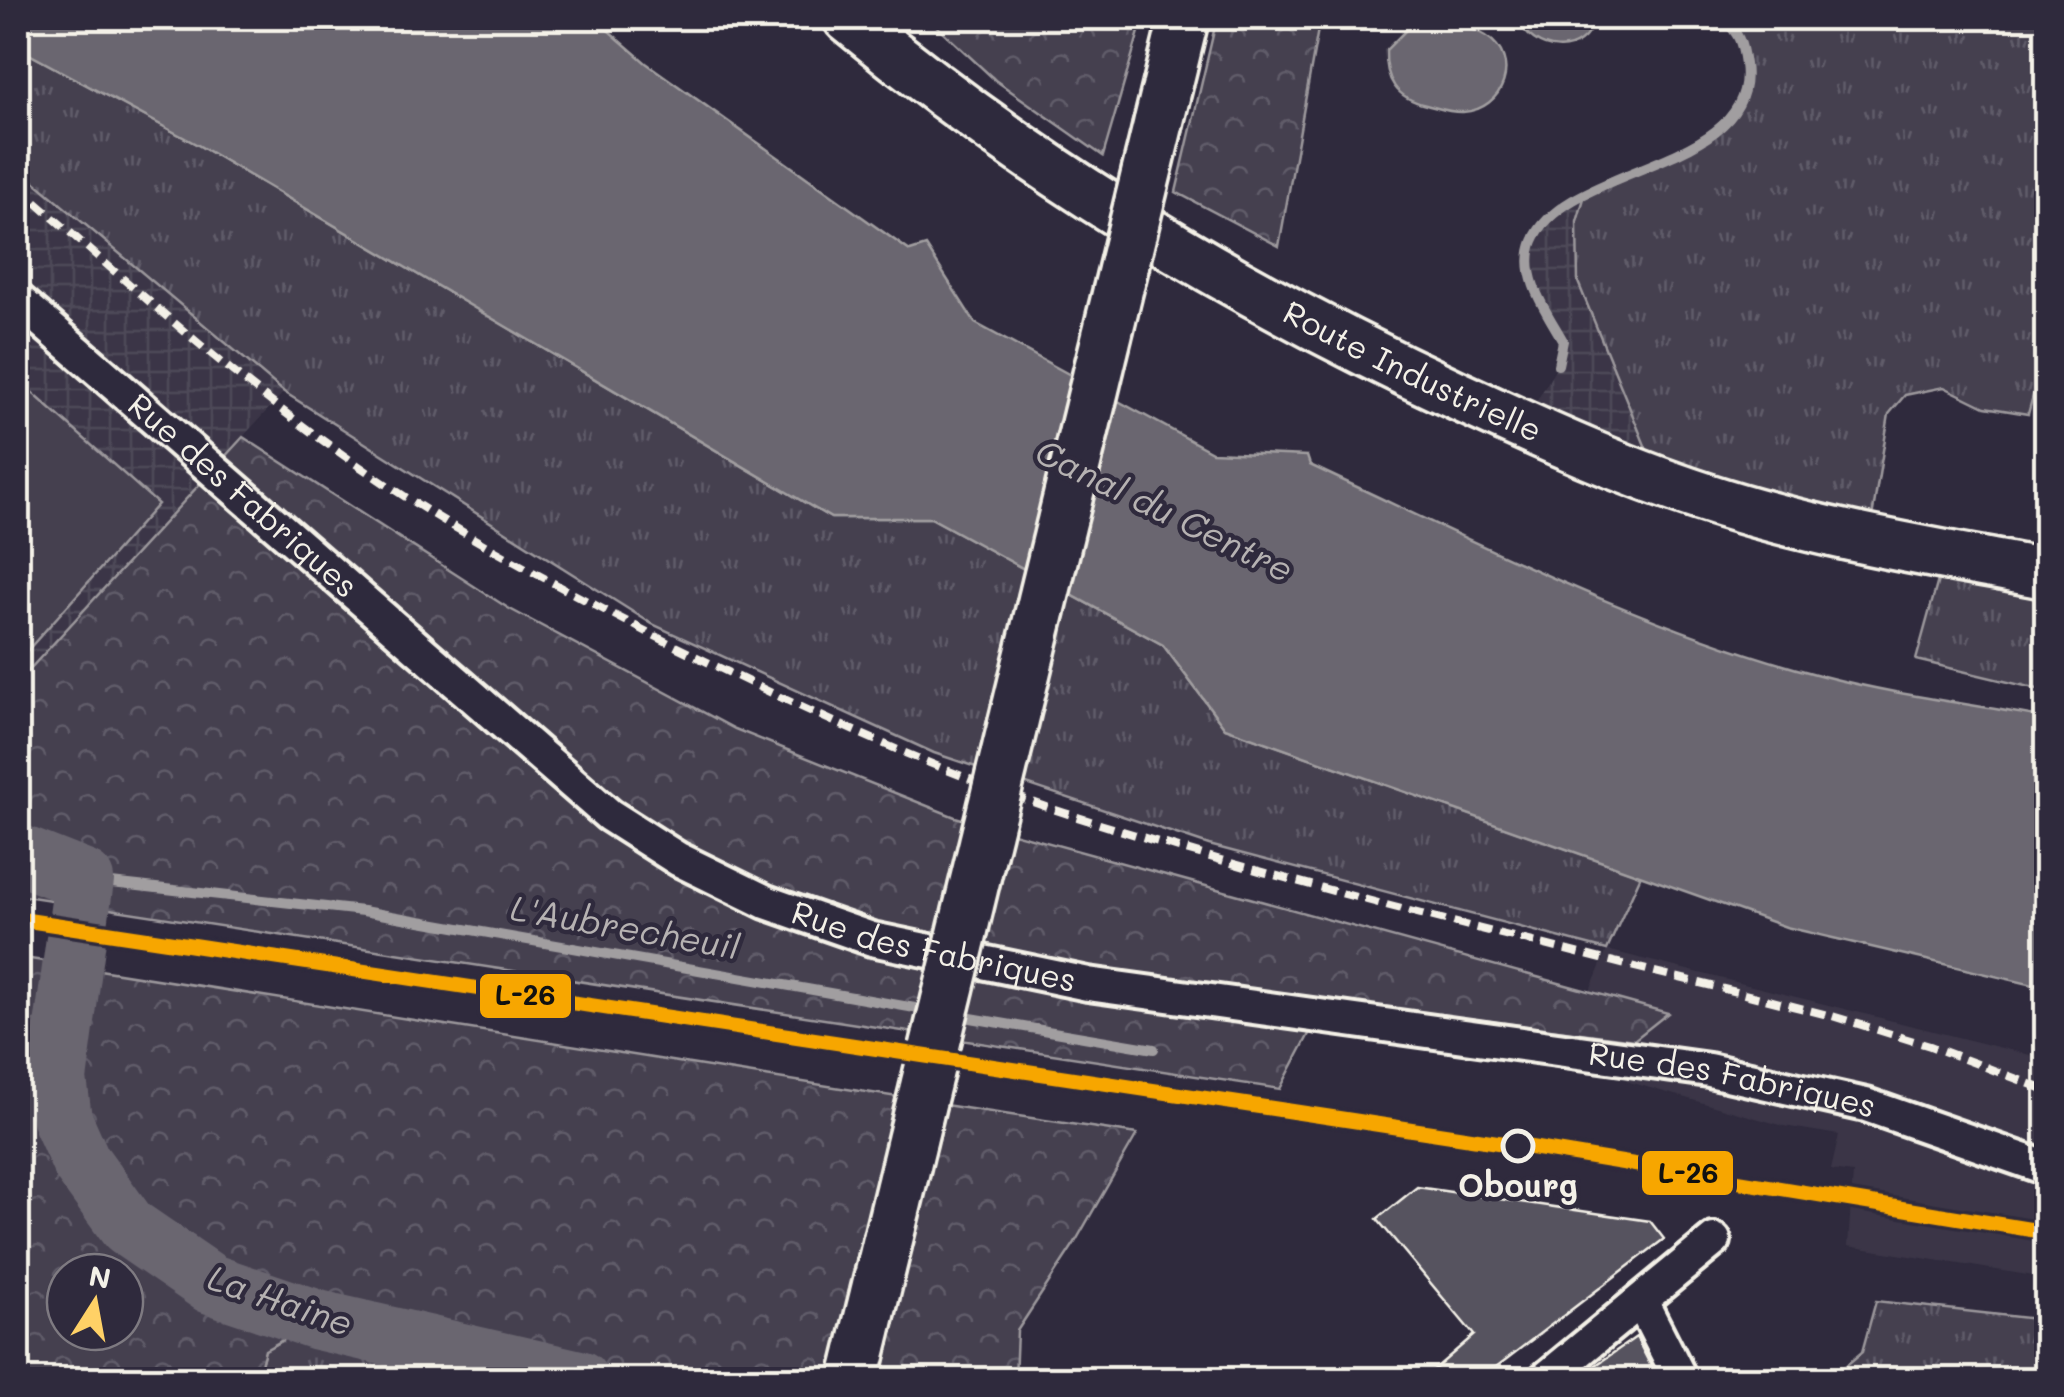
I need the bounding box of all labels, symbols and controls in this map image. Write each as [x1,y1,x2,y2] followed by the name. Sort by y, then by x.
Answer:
[1277,290,1549,450] street label: Route Industrielle
[120,383,368,606] street label: Rue des Fabriques
[1028,427,1301,592] water label: Canal du Centre
[507,883,744,969] water label: L'Aubrecheuil
[787,890,1080,1000] street label: Rue des Fabriques
[478,972,573,1020] line badge: L-26
[495,976,555,1012] text: L-26
[1586,1031,1882,1126] street label: Rue des Fabriques
[1502,1130,1534,1162] marker: Obourg
[1640,1149,1735,1197] line badge: L-26
[1658,1154,1718,1190] text: L-26
[1458,1163,1578,1205] place label: Obourg
[45,1252,145,1352] north arrow
[202,1253,359,1345] water label: La Haine
[86,1257,114,1296] text: N

